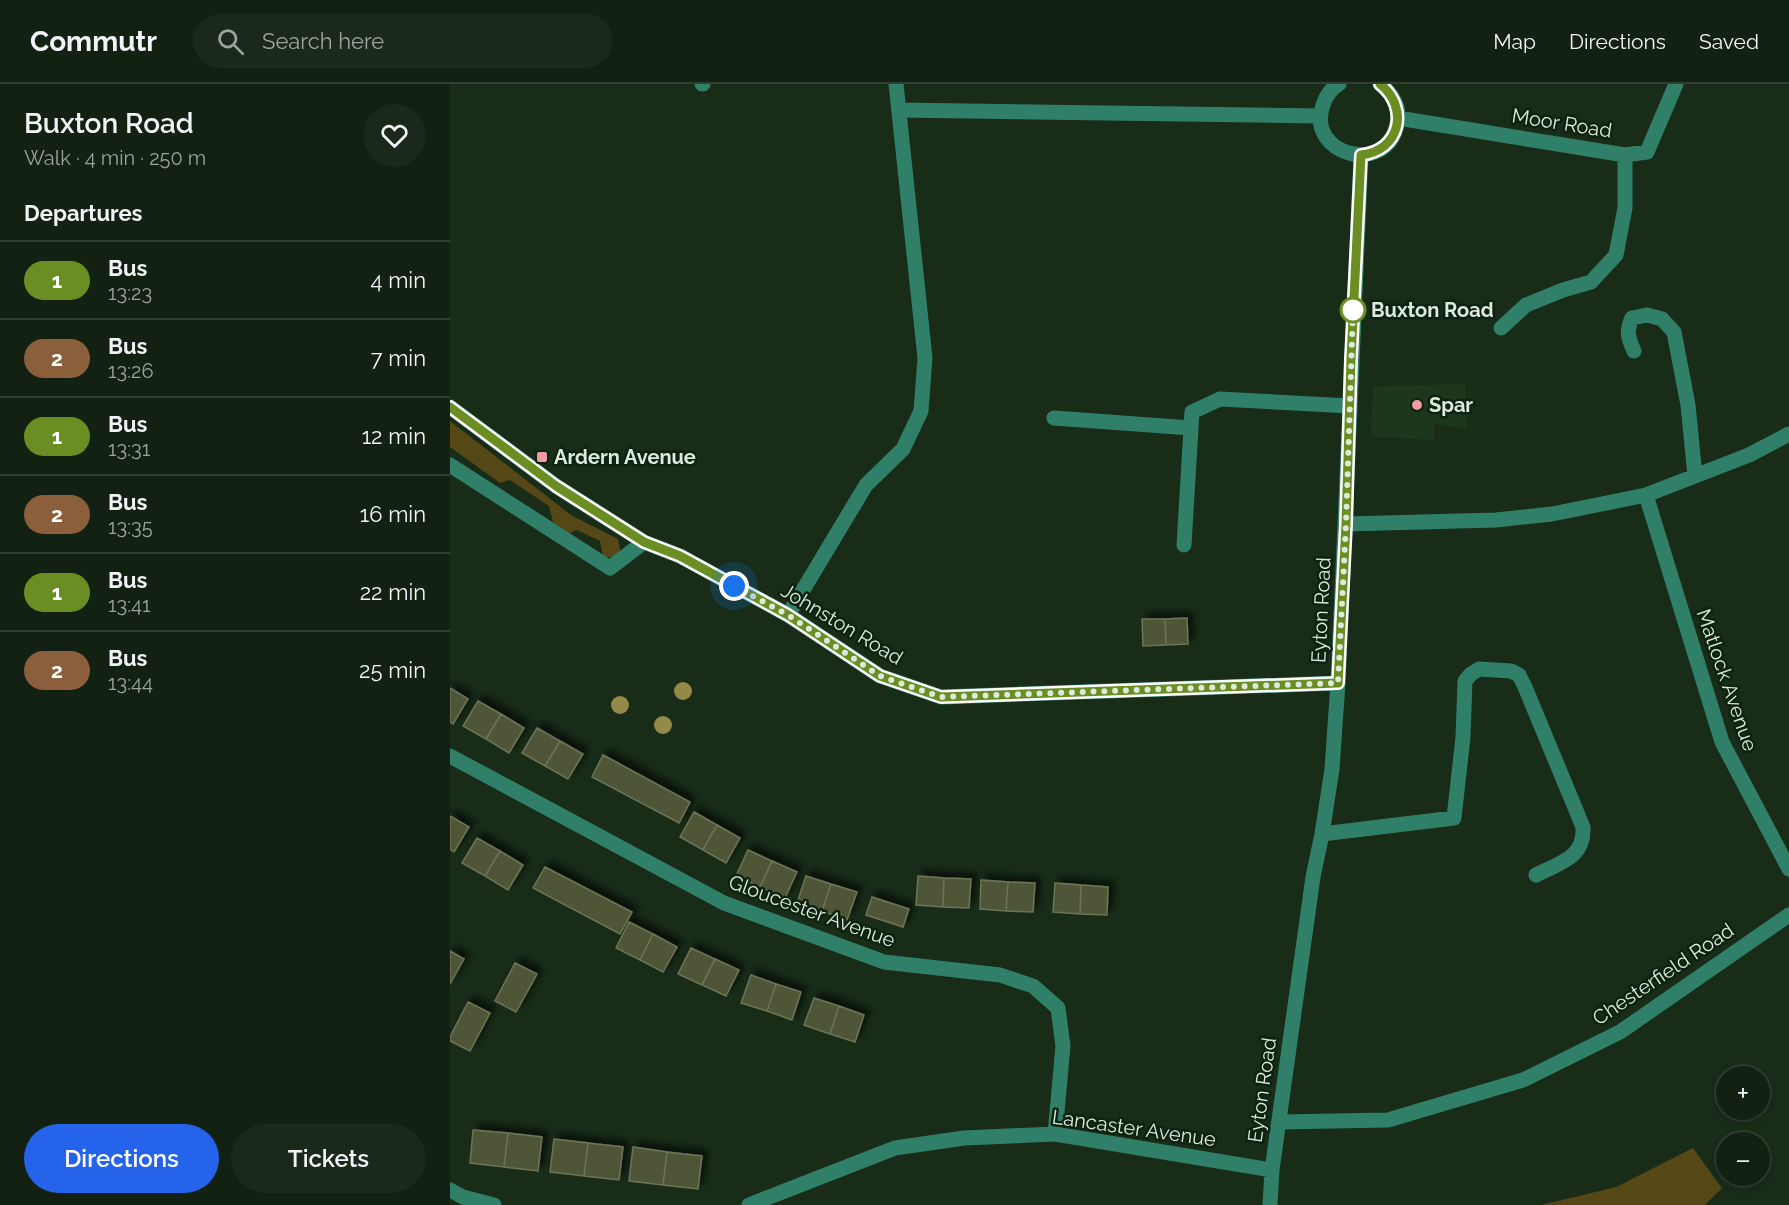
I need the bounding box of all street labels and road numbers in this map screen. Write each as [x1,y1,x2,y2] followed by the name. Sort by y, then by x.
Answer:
[1510,103,1614,143] street label: Moor Road
[1306,557,1336,663] street label: Eyton Road
[777,578,907,670] street label: Johnston Road
[1691,606,1763,754] street label: Matlock Avenue
[726,870,899,952] street label: Gloucester Avenue
[1588,918,1738,1030] street label: Chesterfield Road
[1243,1036,1281,1144] street label: Eyton Road
[1051,1105,1218,1151] street label: Lancaster Avenue

